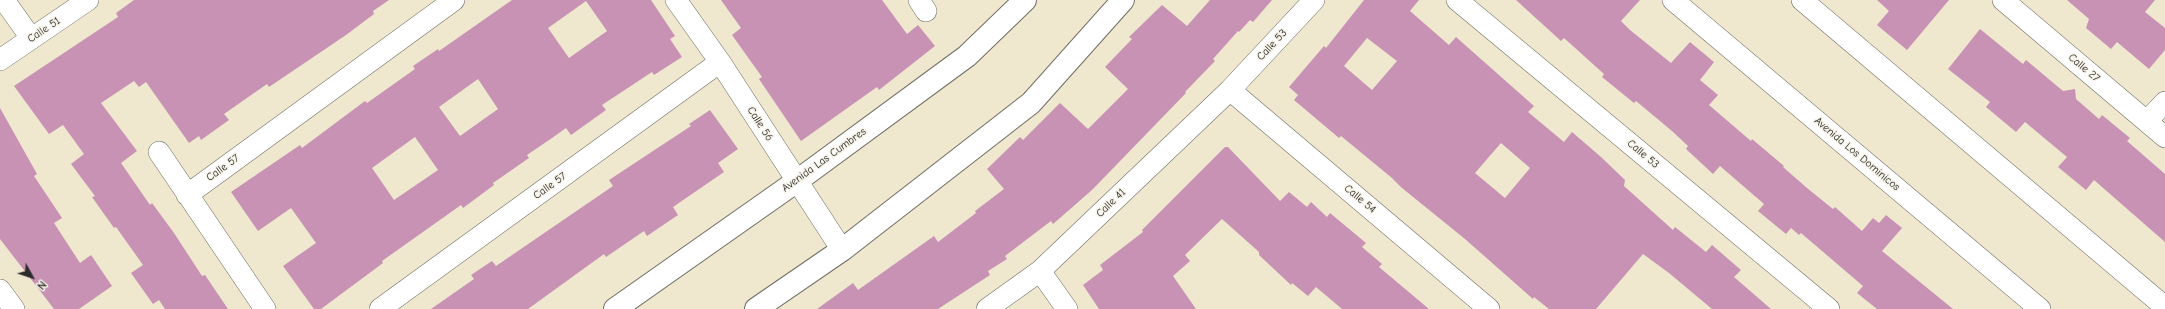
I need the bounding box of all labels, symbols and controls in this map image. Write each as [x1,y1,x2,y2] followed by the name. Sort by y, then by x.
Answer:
[25,14,63,46] street label: Calle 51
[1254,27,1290,63] street label: Calle 53
[2065,51,2103,85] street label: Calle 27
[744,104,776,144] street label: Calle 56
[1811,114,1903,194] street label: Avenida Los Dominicos
[779,125,869,195] street label: Avenida Las Cumbres
[1624,137,1662,171] street label: Calle 53
[204,152,242,184] street label: Calle 57
[531,170,569,202] street label: Calle 57
[1341,182,1379,216] street label: Calle 54
[1093,186,1129,220] street label: Calle 41
[12,257,52,297] north arrow
[34,278,49,292] text: N

